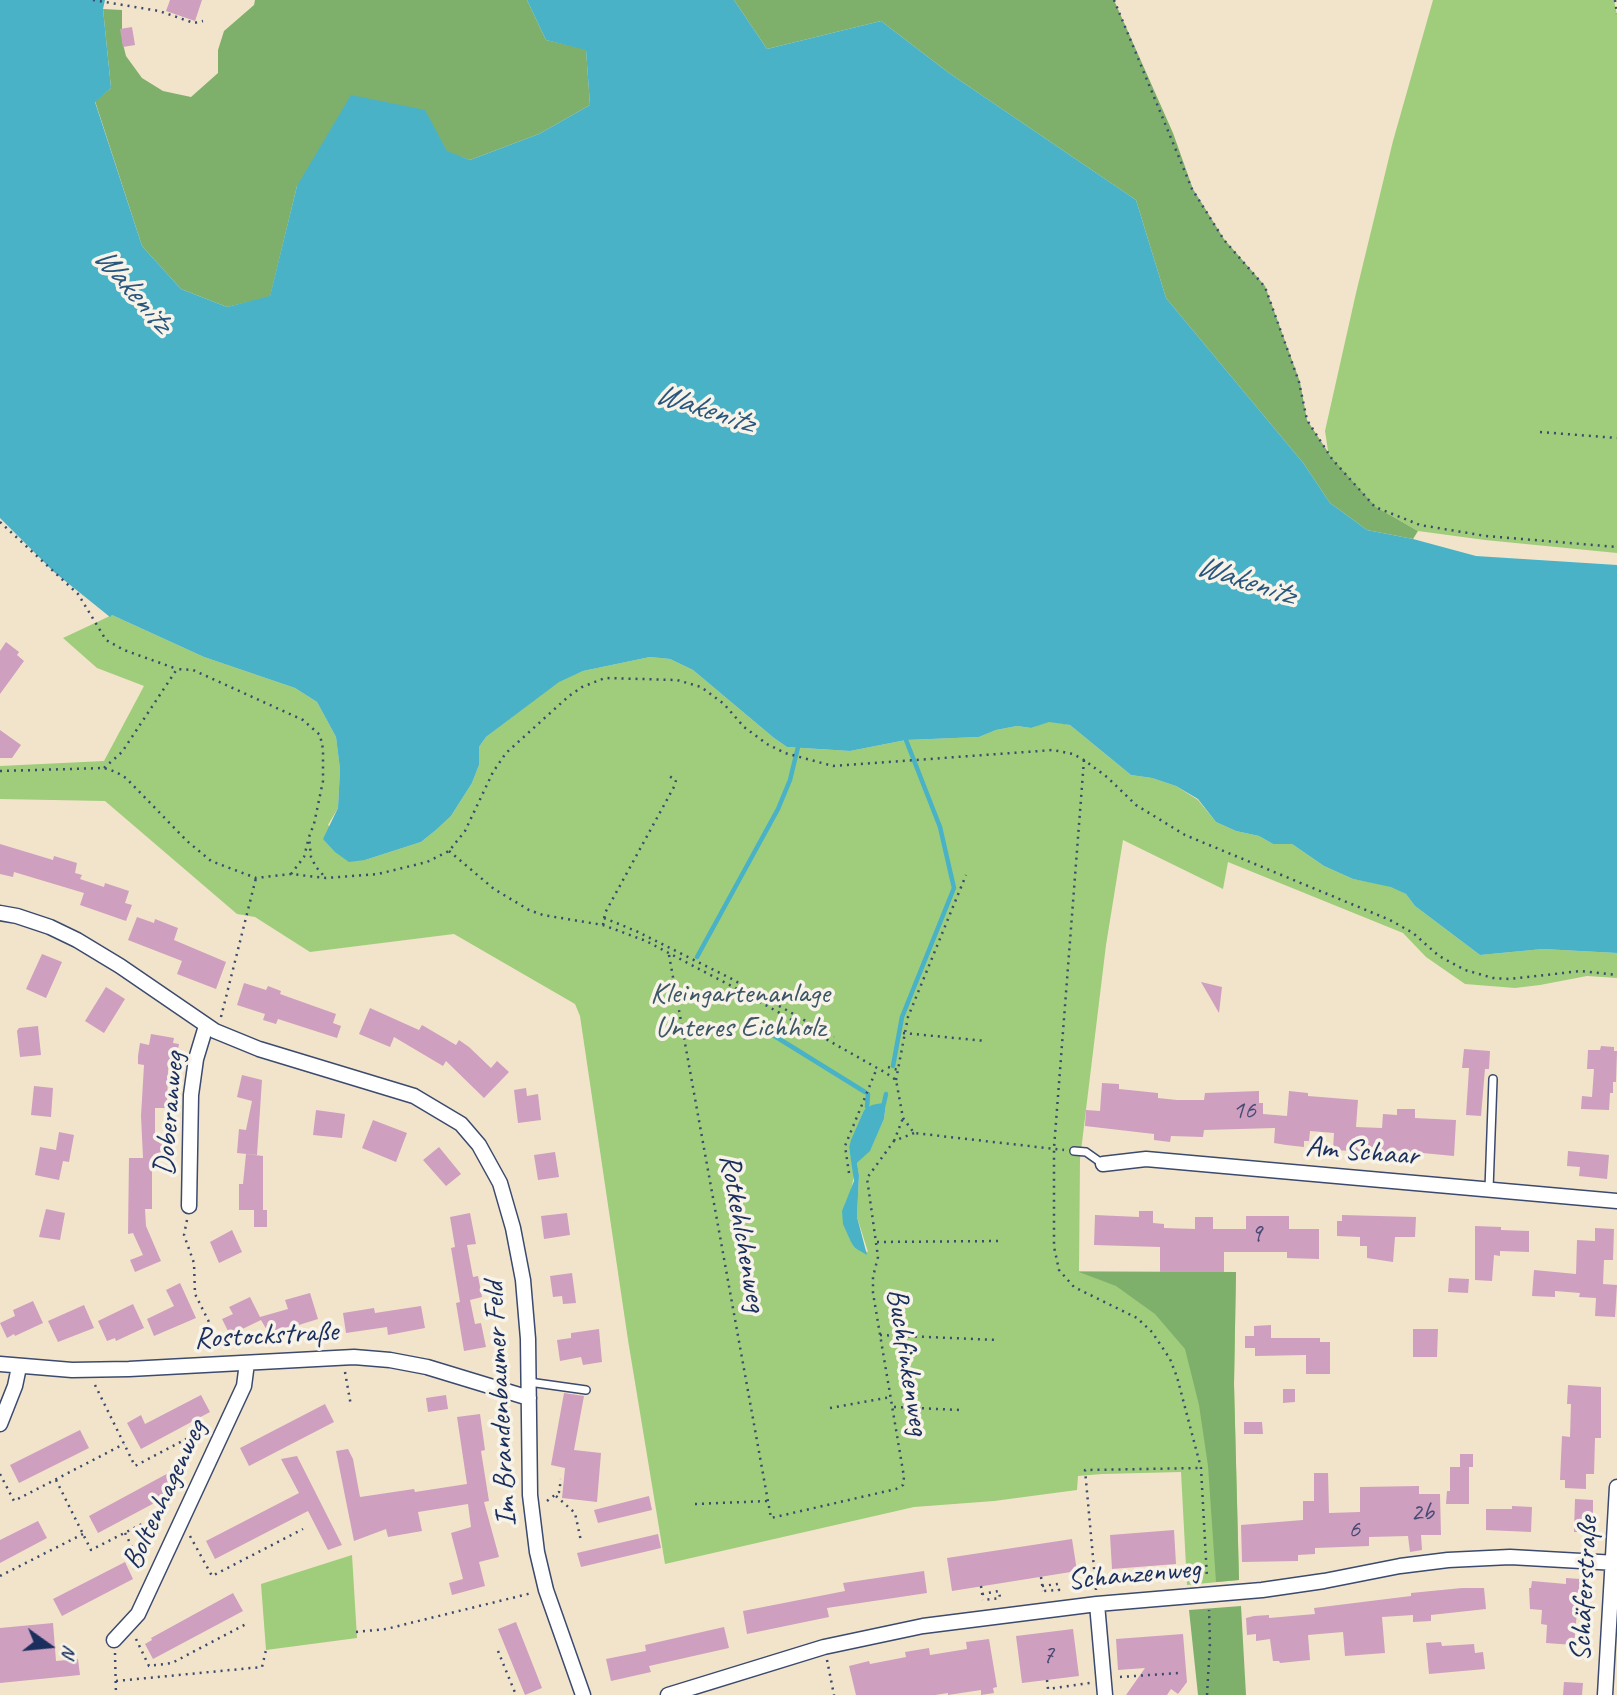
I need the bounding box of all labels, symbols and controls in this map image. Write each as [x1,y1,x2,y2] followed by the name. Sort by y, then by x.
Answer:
[85,240,179,340] water label: Wakenitz
[650,375,758,443] water label: Wakenitz
[1191,547,1299,615] water label: Wakenitz
[650,976,830,1046] park label: Kleingartenanlage Unteres Eichholz
[147,1051,193,1177] street label: Doberanweg
[1232,1095,1256,1127] house number: 16
[1304,1129,1420,1175] street label: Am Schaar
[710,1152,774,1314] street label: Rotkehlchenweg
[1250,1218,1262,1250] house number: 9
[477,1281,525,1527] street label: Im Brandenbaumer Feld
[878,1286,936,1438] street label: Buchfinkenweg
[193,1314,339,1358] street label: Rostockstraße
[115,1415,215,1575] street label: Boltenhagenweg
[1410,1497,1434,1529] house number: 2b
[1348,1514,1360,1546] house number: 6
[1563,1515,1607,1663] street label: Schäferstraße
[1066,1551,1202,1599] street label: Schanzenweg
[14,1611,84,1681] north arrow
[1042,1640,1054,1672] house number: 7
[56,1643,82,1660] text: N

